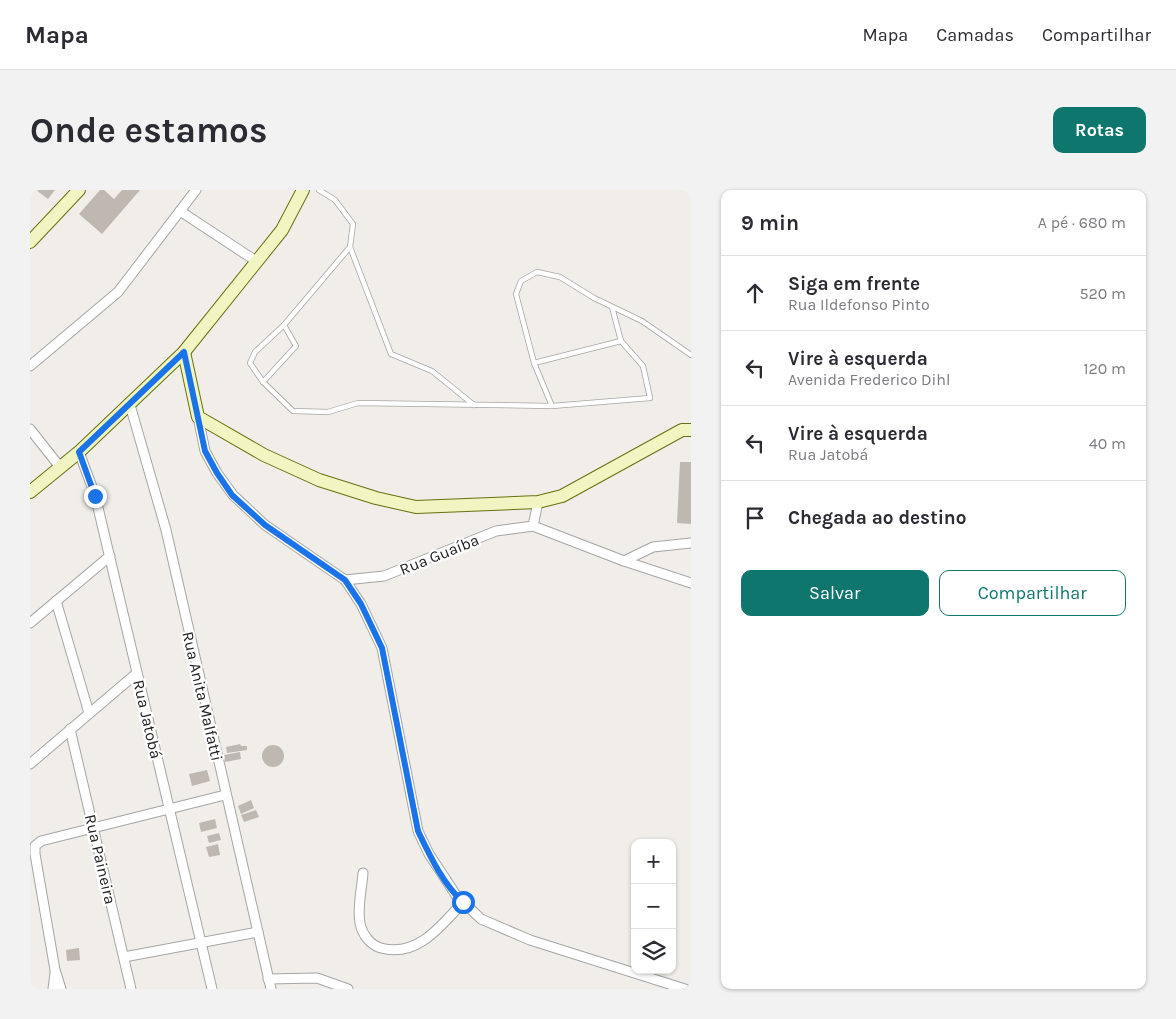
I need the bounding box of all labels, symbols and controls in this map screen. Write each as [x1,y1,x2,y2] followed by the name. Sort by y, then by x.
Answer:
[25,21,89,49] text: Mapa
[863,24,908,46] text: Mapa
[936,24,1014,46] text: Camadas
[1042,24,1151,46] text: Compartilhar
[1053,107,1146,153] button: Rotas
[30,110,267,151] text: Onde estamos
[741,211,799,235] text: 9 min
[1038,213,1126,232] text: A pé · 680 m
[788,273,920,295] text: Siga em frente
[741,279,769,307] icon: ahead
[1079,284,1126,303] text: 520 m
[788,295,930,314] text: Rua Ildefonso Pinto
[788,348,928,370] text: Vire à esquerda
[741,354,769,382] icon: left
[1083,359,1126,378] text: 120 m
[788,370,951,389] text: Avenida Frederico Dihl
[788,423,928,445] text: Vire à esquerda
[741,429,769,457] icon: left
[1089,434,1126,453] text: 40 m
[788,445,868,464] text: Rua Jatobá
[84,485,107,508] route end
[741,504,769,532] icon: arrive
[788,507,966,529] text: Chegada ao destino
[397,530,482,579] street label: Rua Guaíba
[741,570,929,616] button: Salvar
[939,570,1126,616] button: Compartilhar
[178,630,227,763] street label: Rua Anita Malfatti
[129,678,166,760] street label: Rua Jatobá
[81,812,120,906] street label: Rua Paineira
[631,839,676,974] map controls
[631,839,676,884] button: +
[631,884,676,929] button: −
[452,891,475,914] route start
[631,929,676,974] button: layers

